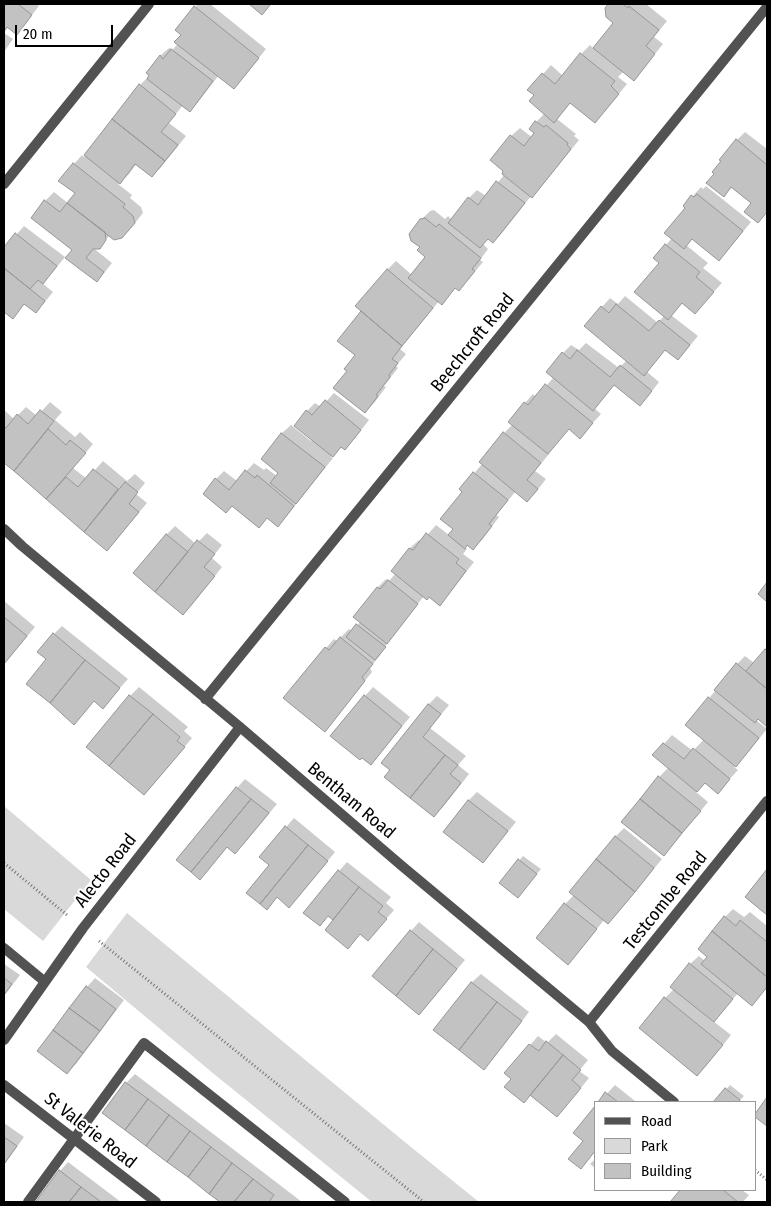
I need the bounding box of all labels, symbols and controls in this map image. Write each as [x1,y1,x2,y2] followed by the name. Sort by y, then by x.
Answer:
[18,15,115,47] scale bar
[23,25,53,43] text: 20 m
[427,289,519,397] street label: Beechcroft Road
[303,758,399,844] street label: Bentham Road
[71,830,141,912] street label: Alecto Road
[620,847,712,955] street label: Testcombe Road
[40,1088,140,1174] street label: St Valerie Road
[594,1101,756,1191] legend
[641,1112,672,1130] text: Road
[641,1137,668,1155] text: Park
[641,1162,692,1180] text: Building

